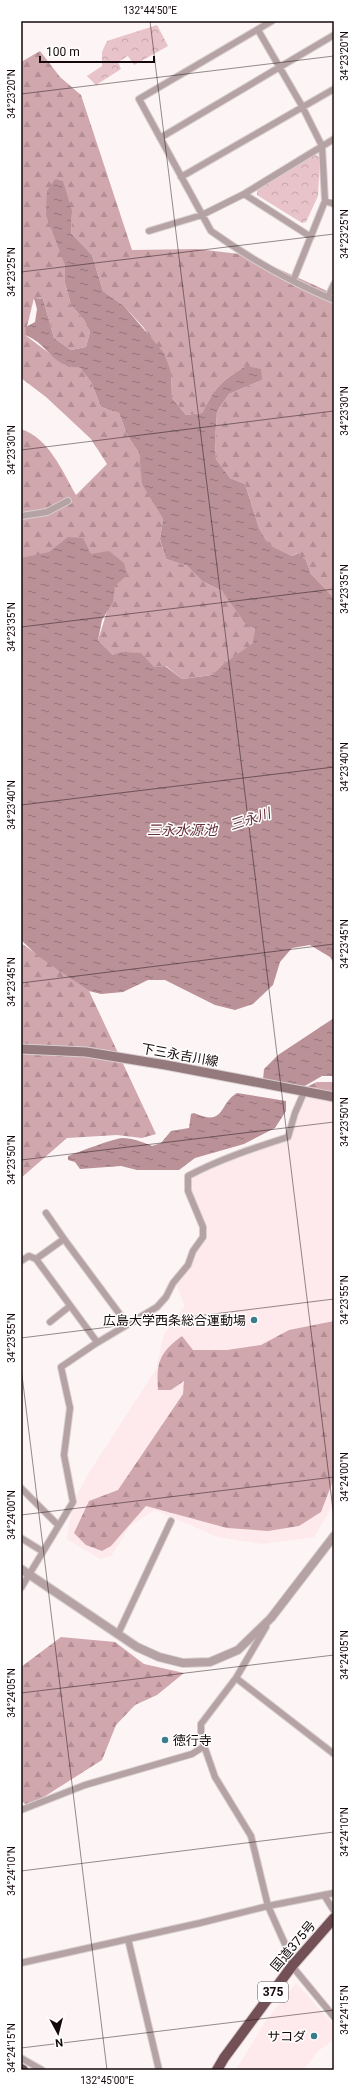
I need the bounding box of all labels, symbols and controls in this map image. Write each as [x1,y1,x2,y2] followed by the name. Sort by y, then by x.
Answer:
[123,5,177,16] text: 132°44'50"E
[339,31,350,81] text: 34°23'20"N
[40,38,154,64] scale bar
[46,45,80,59] text: 100 m
[6,69,17,119] text: 34°23'20"N
[339,209,350,259] text: 34°23'25"N
[6,247,17,297] text: 34°23'25"N
[339,386,350,436] text: 34°23'30"N
[6,425,17,475] text: 34°23'30"N
[339,564,350,614] text: 34°23'35"N
[6,602,17,652] text: 34°23'35"N
[339,742,350,792] text: 34°23'40"N
[6,780,17,830] text: 34°23'40"N
[228,804,274,833] water label: 三永川
[147,822,219,838] water label: 三永水源池
[339,919,350,969] text: 34°23'45"N
[6,957,17,1007] text: 34°23'45"N
[140,1041,220,1069] street label: 下三永吉川線
[339,1097,350,1147] text: 34°23'50"N
[6,1135,17,1185] text: 34°23'50"N
[339,1275,350,1325] text: 34°23'55"N
[6,1313,17,1363] text: 34°23'55"N
[103,1313,246,1328] place label: 広島大学西条総合運動場
[249,1315,259,1325] marker: 広島大学西条総合運動場
[339,1452,350,1502] text: 34°24'00"N
[6,1490,17,1540] text: 34°24'00"N
[339,1630,350,1680] text: 34°24'05"N
[6,1668,17,1718] text: 34°24'05"N
[173,1733,212,1748] place label: 徳行寺
[160,1735,170,1745] marker: 徳行寺
[339,1807,350,1857] text: 34°24'10"N
[6,1846,17,1896] text: 34°24'10"N
[268,1918,318,1974] street label: 国道375号
[258,1982,288,2002] road number: 375
[339,1985,350,2035] text: 34°24'15"N
[38,2013,78,2053] north arrow
[6,2023,17,2073] text: 34°24'15"N
[267,2029,306,2044] place label: サコダ
[309,2031,319,2041] marker: サコダ
[54,2036,64,2049] text: N
[80,2075,134,2086] text: 132°45'00"E

